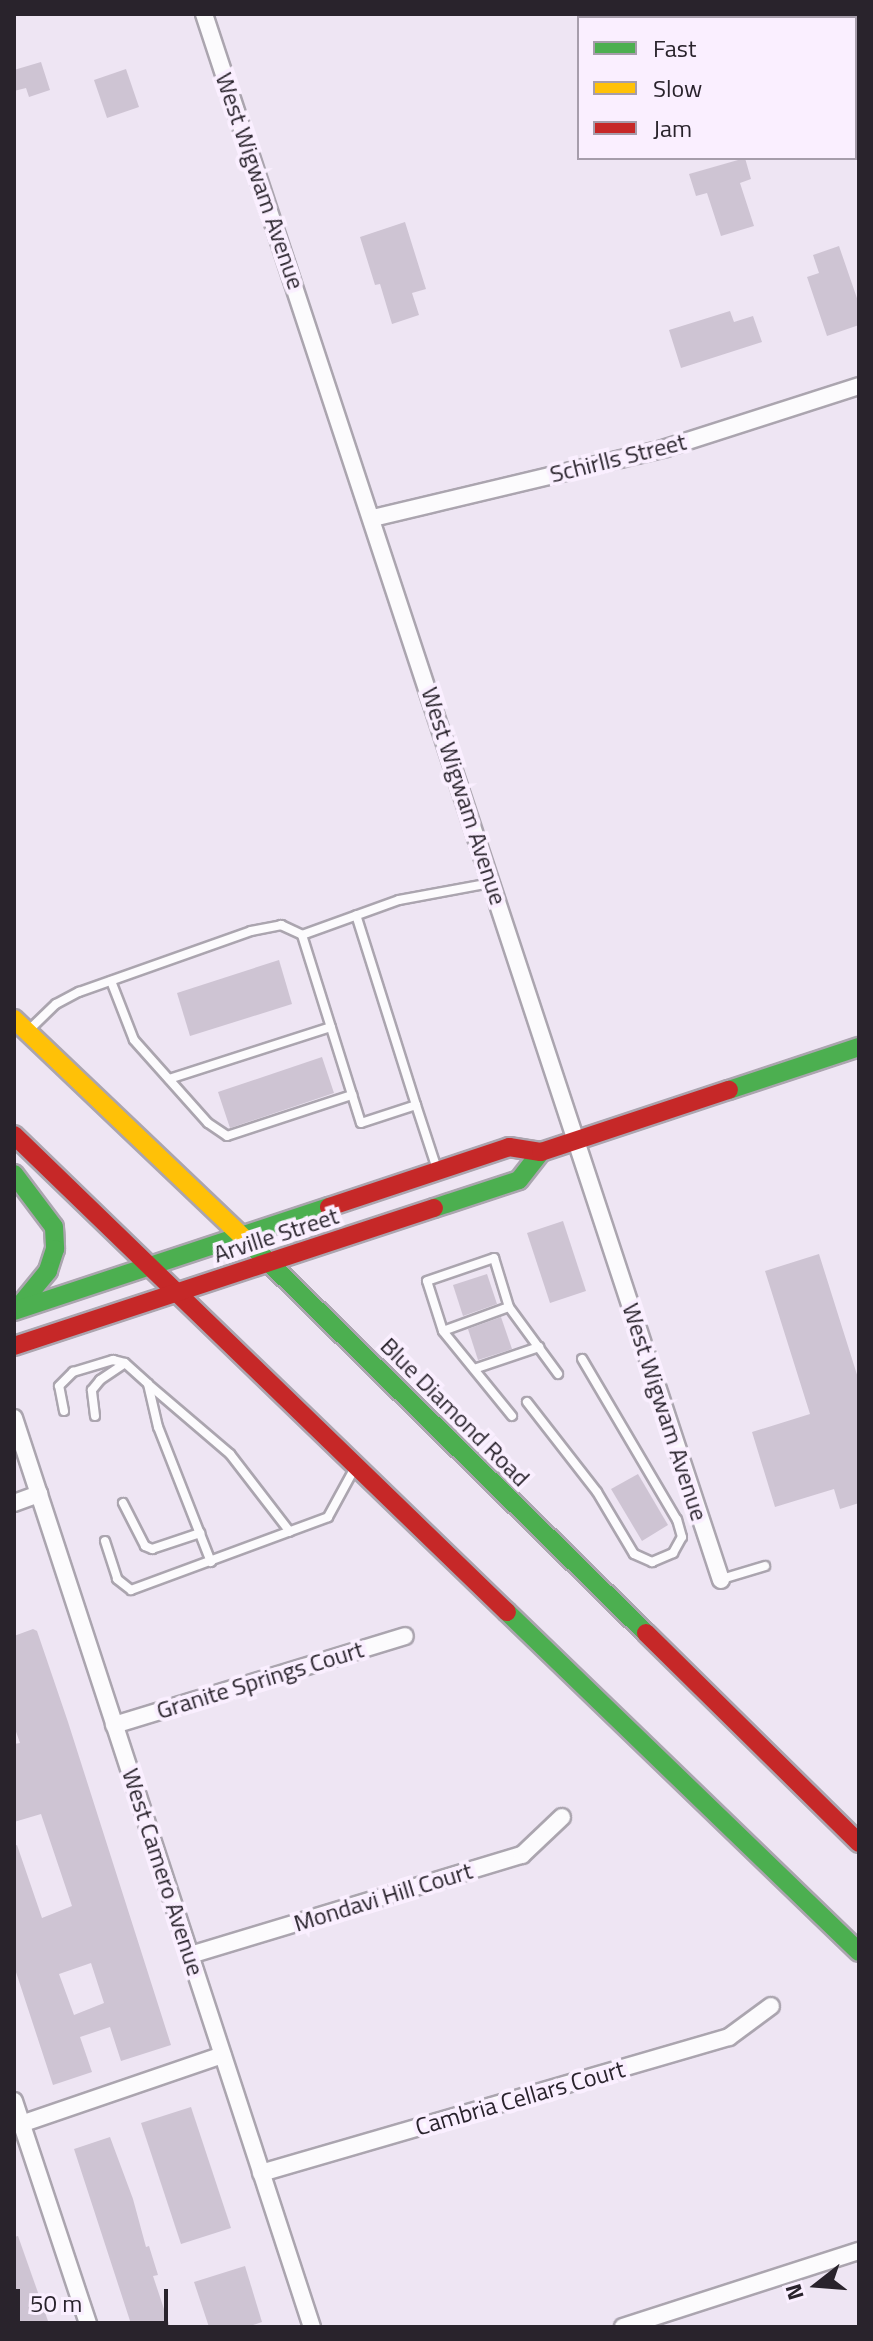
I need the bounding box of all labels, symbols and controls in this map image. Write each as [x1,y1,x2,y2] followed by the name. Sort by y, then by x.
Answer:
[577,16,857,160] legend
[653,30,696,66] text: Fast
[209,69,311,293] street label: West Wigwam Avenue
[653,70,702,106] text: Slow
[653,110,692,146] text: Jam
[547,427,689,489] street label: Schirlls Street
[415,683,513,909] street label: West Wigwam Avenue
[210,1201,342,1269] street label: Arville Street
[616,1299,714,1525] street label: West Wigwam Avenue
[375,1332,535,1492] street label: Blue Diamond Road
[153,1635,367,1725] street label: Granite Springs Court
[116,1765,210,1979] street label: West Camero Avenue
[290,1856,476,1938] street label: Mondavi Hill Court
[412,2054,628,2142] street label: Cambria Cellars Court
[777,2245,857,2325] north arrow
[20,2273,172,2323] scale bar
[776,2280,813,2304] text: N
[30,2285,82,2321] text: 50 m

